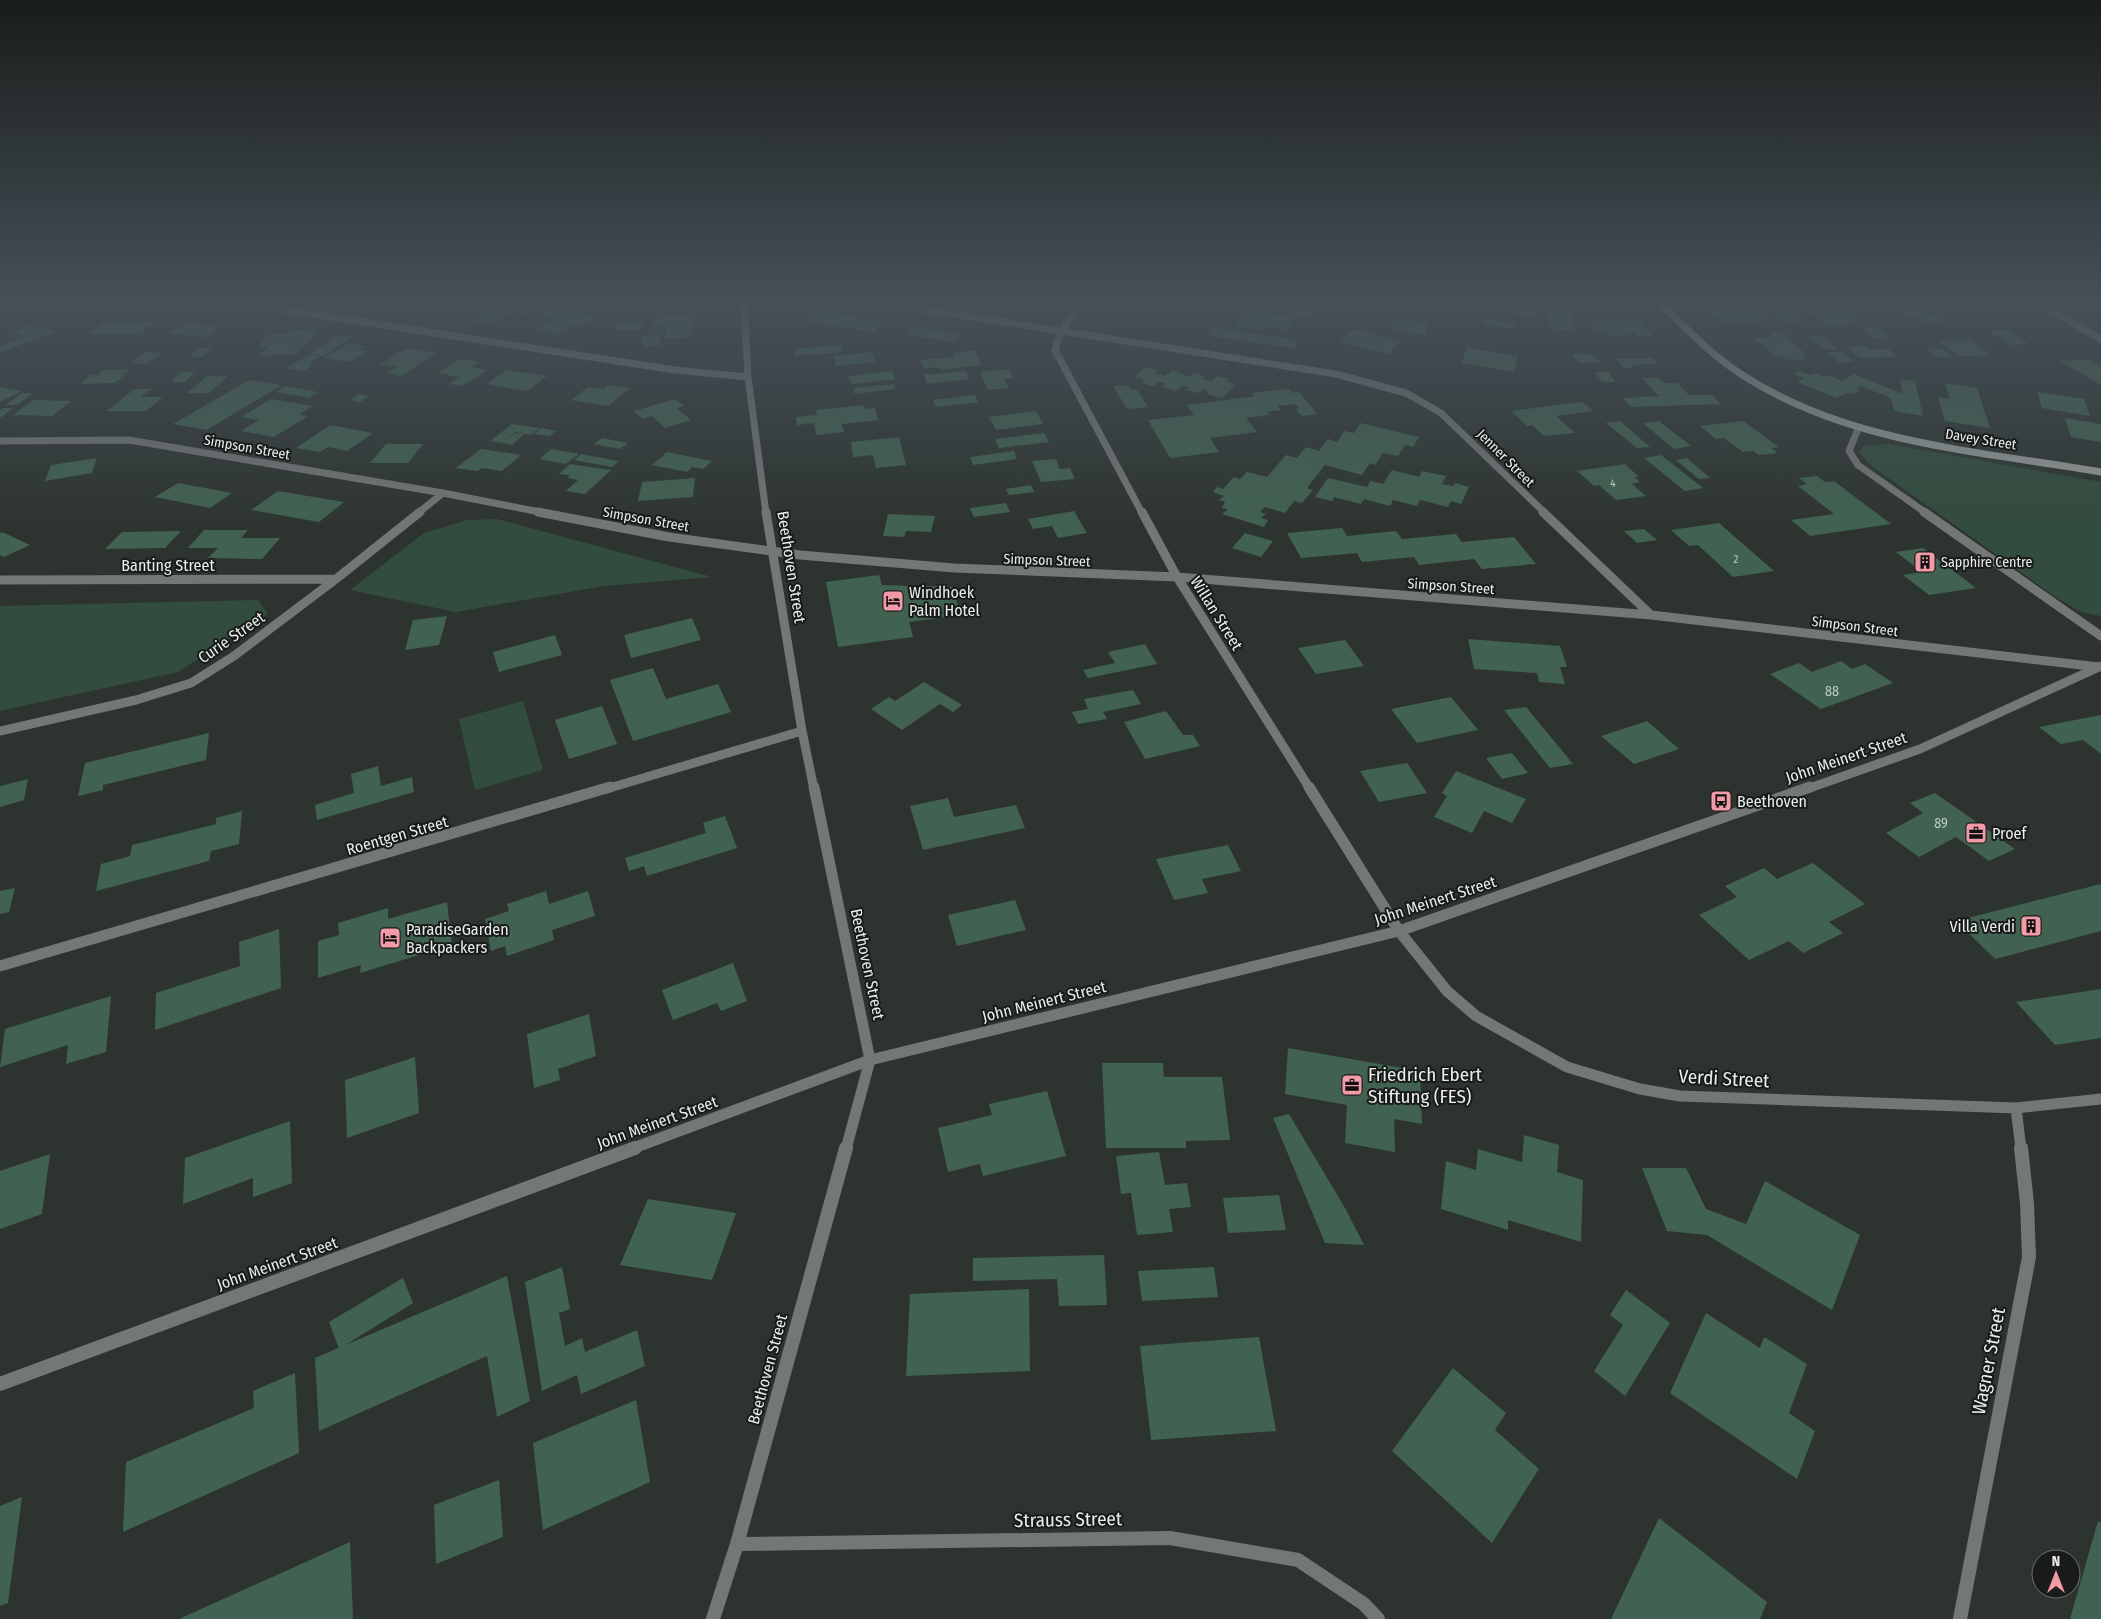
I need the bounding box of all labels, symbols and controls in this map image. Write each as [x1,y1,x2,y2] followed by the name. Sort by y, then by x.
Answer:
[1944,425,2018,454] street label: Davey Street
[1473,426,1538,491] street label: Jenner Street
[203,432,292,464] street label: Simpson Street
[1610,477,1616,490] house number: 4
[602,504,691,536] street label: Simpson Street
[773,510,810,625] street label: Beethoven Street
[1003,550,1091,571] street label: Simpson Street
[1913,550,1937,574] building icon: Sapphire Centre
[1734,553,1739,566] house number: 2
[1941,554,2033,571] place label: Sapphire Centre
[121,556,215,575] street label: Banting Street
[1186,573,1247,654] street label: Willan Street
[1407,575,1495,598] street label: Simpson Street
[909,583,980,620] place label: Windhoek Palm Hotel
[881,589,905,613] hotel icon: Windhoek Palm Hotel
[194,607,269,667] street label: Curie Street
[1811,613,1900,640] street label: Simpson Street
[1825,683,1839,700] house number: 88
[1783,728,1910,787] street label: John Meinert Street
[1709,789,1733,813] bus stop icon: Beethoven
[1737,792,1807,811] place label: Beethoven
[344,812,451,859] street label: Roentgen Street
[1934,815,1948,832] house number: 89
[1964,821,1988,845] office icon: Proef
[1992,824,2028,843] place label: Proef
[1372,872,1499,929] street label: John Meinert Street
[846,907,889,1022] street label: Beethoven Street
[2019,914,2043,938] building icon: Villa Verdi
[1949,917,2015,936] place label: Villa Verdi
[406,920,509,957] place label: ParadiseGarden Backpackers
[378,926,402,950] hotel icon: ParadiseGarden Backpackers
[980,977,1109,1026] street label: John Meinert Street
[1368,1063,1483,1108] place label: Friedrich Ebert Stiftung (FES)
[1678,1065,1771,1092] street label: Verdi Street
[1340,1073,1364,1097] office icon: Friedrich Ebert Stiftung (FES)
[594,1092,721,1153] street label: John Meinert Street
[214,1233,341,1294] street label: John Meinert Street
[1967,1305,2010,1417] street label: Wagner Street
[744,1311,791,1426] street label: Beethoven Street
[1014,1507,1123,1532] street label: Strauss Street
[2031,1549,2081,1599] north arrow
[2052,1553,2060,1570] text: N

